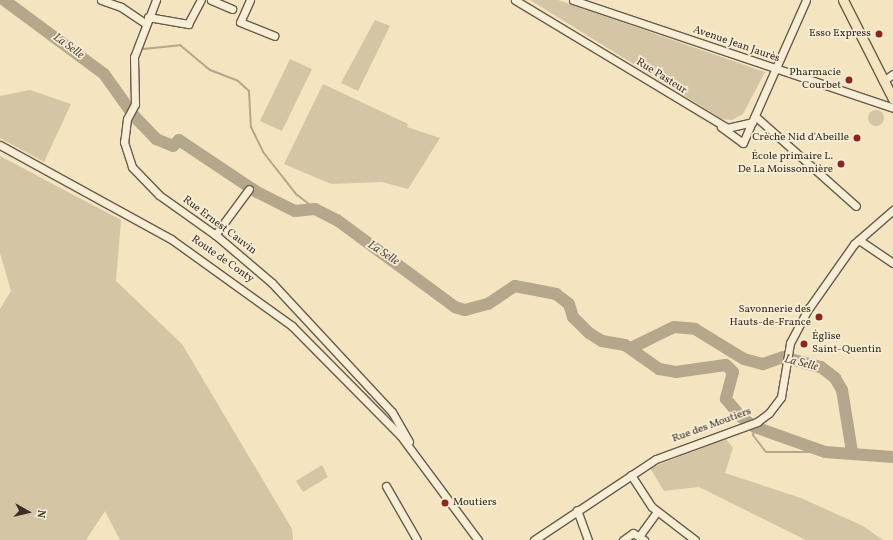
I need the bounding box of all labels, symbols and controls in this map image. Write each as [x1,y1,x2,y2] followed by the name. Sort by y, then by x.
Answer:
[691,24,781,66] street label: Avenue Jean Jaurès
[809,27,871,41] place label: Esso Express
[874,29,884,39] marker: Esso Express
[50,31,86,63] water label: La Selle
[633,56,689,98] street label: Rue Pasteur
[789,67,841,93] place label: Pharmacie Courbet
[844,75,854,85] marker: Pharmacie Courbet
[752,131,849,145] place label: Crèche Nid d'Abeille
[852,133,862,143] marker: Crèche Nid d'Abeille
[738,151,833,177] place label: École primaire L. De La Moissonnière
[836,159,846,169] marker: École primaire L. De La Moissonnière
[179,194,259,258] street label: Rue Ernest Cauvin
[188,233,256,287] street label: Route de Conty
[365,239,401,269] water label: La Selle
[730,304,811,330] place label: Savonnerie des Hauts-de-France
[814,312,824,322] marker: Savonnerie des Hauts-de-France
[812,331,882,357] place label: Église Saint-Quentin
[799,339,809,349] marker: Église Saint-Quentin
[782,353,820,375] water label: La Selle
[671,406,753,446] street label: Rue des Moutiers
[8,492,48,532] north arrow
[453,496,497,510] place label: Moutiers
[440,498,450,508] marker: Moutiers
[32,509,48,519] text: N

